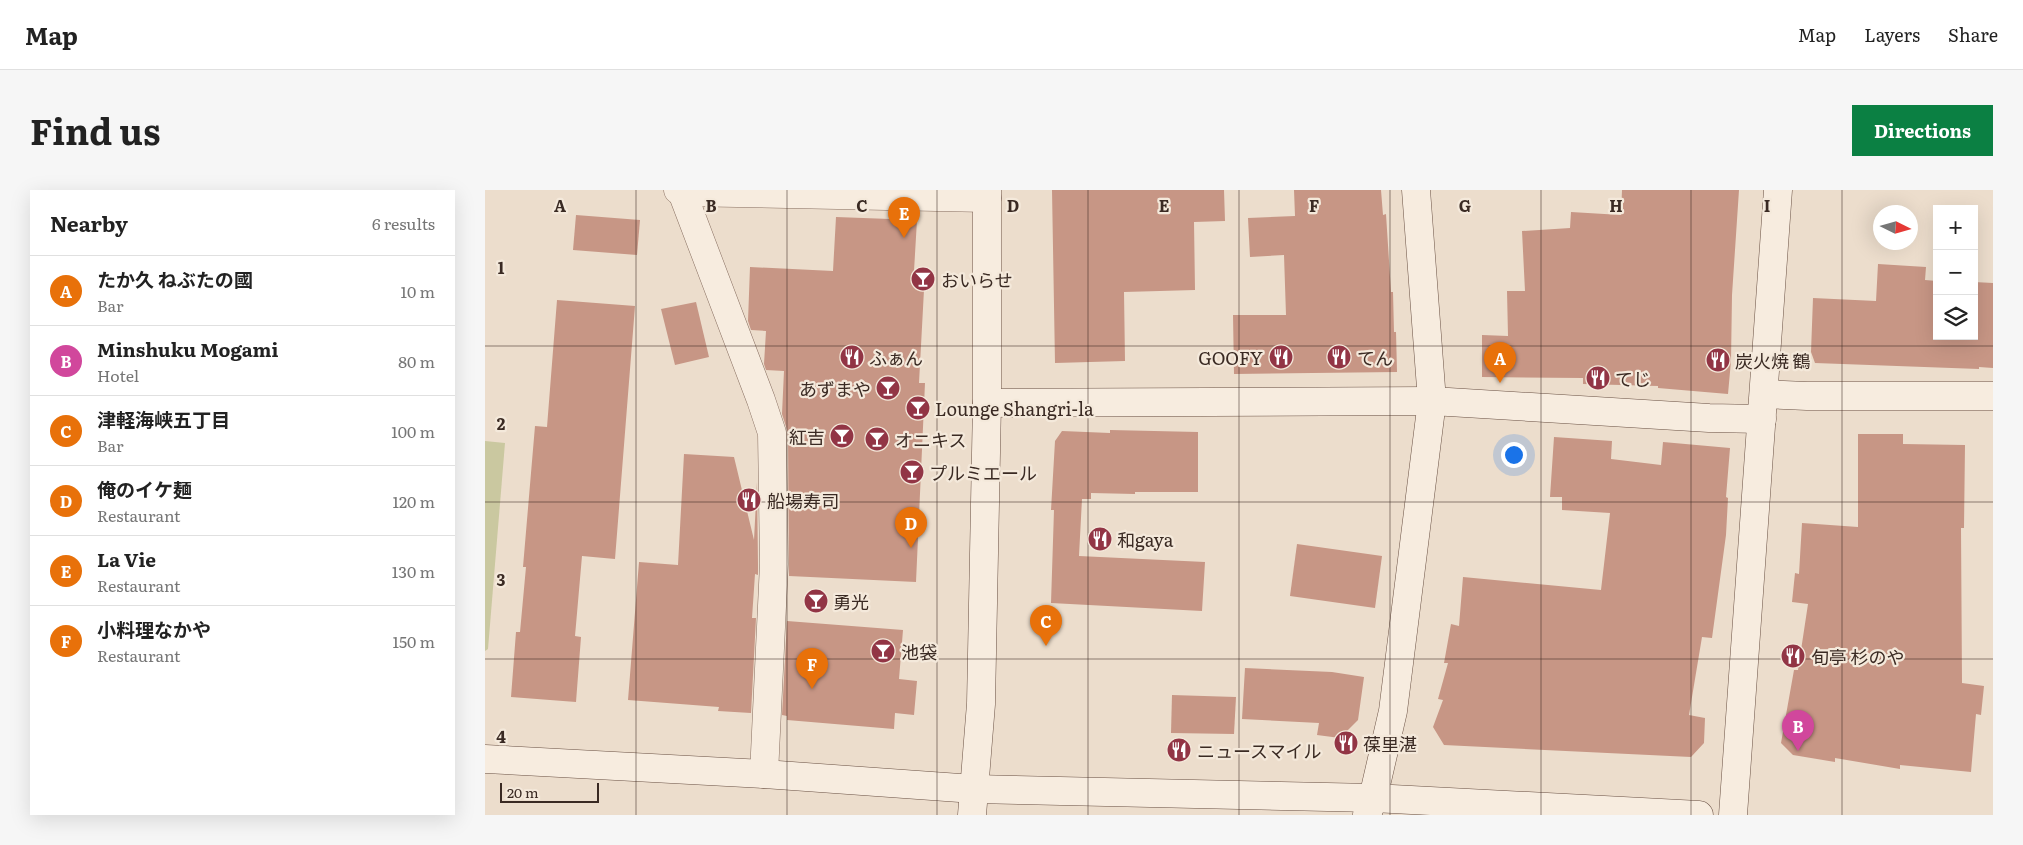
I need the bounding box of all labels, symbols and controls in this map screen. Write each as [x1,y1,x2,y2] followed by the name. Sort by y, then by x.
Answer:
[25,17,78,52] text: Map
[1798,21,1836,48] text: Map
[1864,21,1920,48] text: Layers
[1948,21,1998,48] text: Share
[30,104,160,156] text: Find us
[1852,105,1993,156] button: Directions
[554,193,566,217] text: A
[705,193,717,217] text: B
[856,193,868,217] text: C
[1007,193,1019,217] text: D
[1159,193,1170,217] text: E
[1309,193,1319,217] text: F
[1459,193,1471,217] text: G
[1609,193,1623,217] text: H
[1764,193,1770,217] text: I
[888,197,920,238] pin: E
[1873,205,1918,250] north arrow
[1933,205,1978,340] map controls
[1933,205,1978,250] button: +
[50,207,128,238] text: Nearby
[372,211,435,235] text: 6 results
[1933,250,1978,295] button: −
[498,255,505,279] text: 1
[97,265,253,293] text: たか久 ねぶたの國
[910,266,936,292] bar icon: おいらせ
[941,266,1013,293] place label: おいらせ
[60,279,72,303] text: A
[401,279,435,303] text: 10 m
[97,293,124,317] text: Bar
[1933,295,1978,340] button: layers
[97,335,278,363] text: Minshuku Mogami
[1484,342,1516,383] pin: A
[839,344,865,370] restaurant icon: ふぁん
[869,344,923,371] place label: ふぁん
[1198,344,1263,371] place label: GOOFY
[1268,344,1294,370] restaurant icon: GOOFY
[1326,344,1352,370] restaurant icon: てん
[1357,344,1393,371] place label: てん
[1705,347,1731,373] restaurant icon: 炭火焼 鶴
[1735,347,1811,374] place label: 炭火焼 鶴
[60,349,72,373] text: B
[398,349,435,373] text: 80 m
[97,363,139,387] text: Hotel
[1585,365,1611,391] restaurant icon: てじ
[1615,365,1651,392] place label: てじ
[799,375,871,402] place label: あずまや
[875,375,901,401] bar icon: あずまや
[905,395,931,421] bar icon: Lounge Shangri-la
[935,395,1094,422] place label: Lounge Shangri-la
[97,405,230,433] text: 津軽海峡五丁目
[497,411,506,435] text: 2
[60,419,72,443] text: C
[391,419,435,443] text: 100 m
[789,423,825,450] place label: 紅吉
[829,423,855,449] bar icon: 紅吉
[864,426,890,452] bar icon: オニキス
[895,426,966,453] place label: オニキス
[97,433,124,457] text: Bar
[1501,442,1527,468] your location
[899,459,925,485] bar icon: プルミエール
[929,459,1037,486] place label: プルミエール
[97,475,192,503] text: 俺のイケ麺
[736,487,762,513] restaurant icon: 船場寿司
[767,487,839,514] place label: 船場寿司
[60,489,72,513] text: D
[392,489,435,513] text: 120 m
[97,503,181,527] text: Restaurant
[895,507,927,548] pin: D
[1087,526,1113,552] restaurant icon: 和gaya
[1117,526,1174,553] place label: 和gaya
[97,545,156,573] text: La Vie
[61,559,71,583] text: E
[392,559,435,583] text: 130 m
[497,567,506,591] text: 3
[97,573,181,597] text: Restaurant
[803,588,829,614] bar icon: 勇光
[833,588,869,615] place label: 勇光
[1030,605,1062,646] pin: C
[97,615,211,643] text: 小料理なかや
[61,629,71,653] text: F
[392,629,435,653] text: 150 m
[870,638,896,664] bar icon: 池袋
[901,638,937,665] place label: 池袋
[97,643,181,667] text: Restaurant
[1780,643,1806,669] restaurant icon: 旬亭 杉のや
[1811,643,1905,670] place label: 旬亭 杉のや
[796,648,828,689] pin: F
[1782,710,1814,751] pin: B
[496,724,506,748] text: 4
[1333,730,1359,756] restaurant icon: 葆里湛
[1363,730,1417,757] place label: 葆里湛
[1166,737,1192,763] restaurant icon: ニュースマイル
[1197,737,1322,764] place label: ニュースマイル
[500,780,599,803] scale bar
[507,782,539,802] text: 20 m

